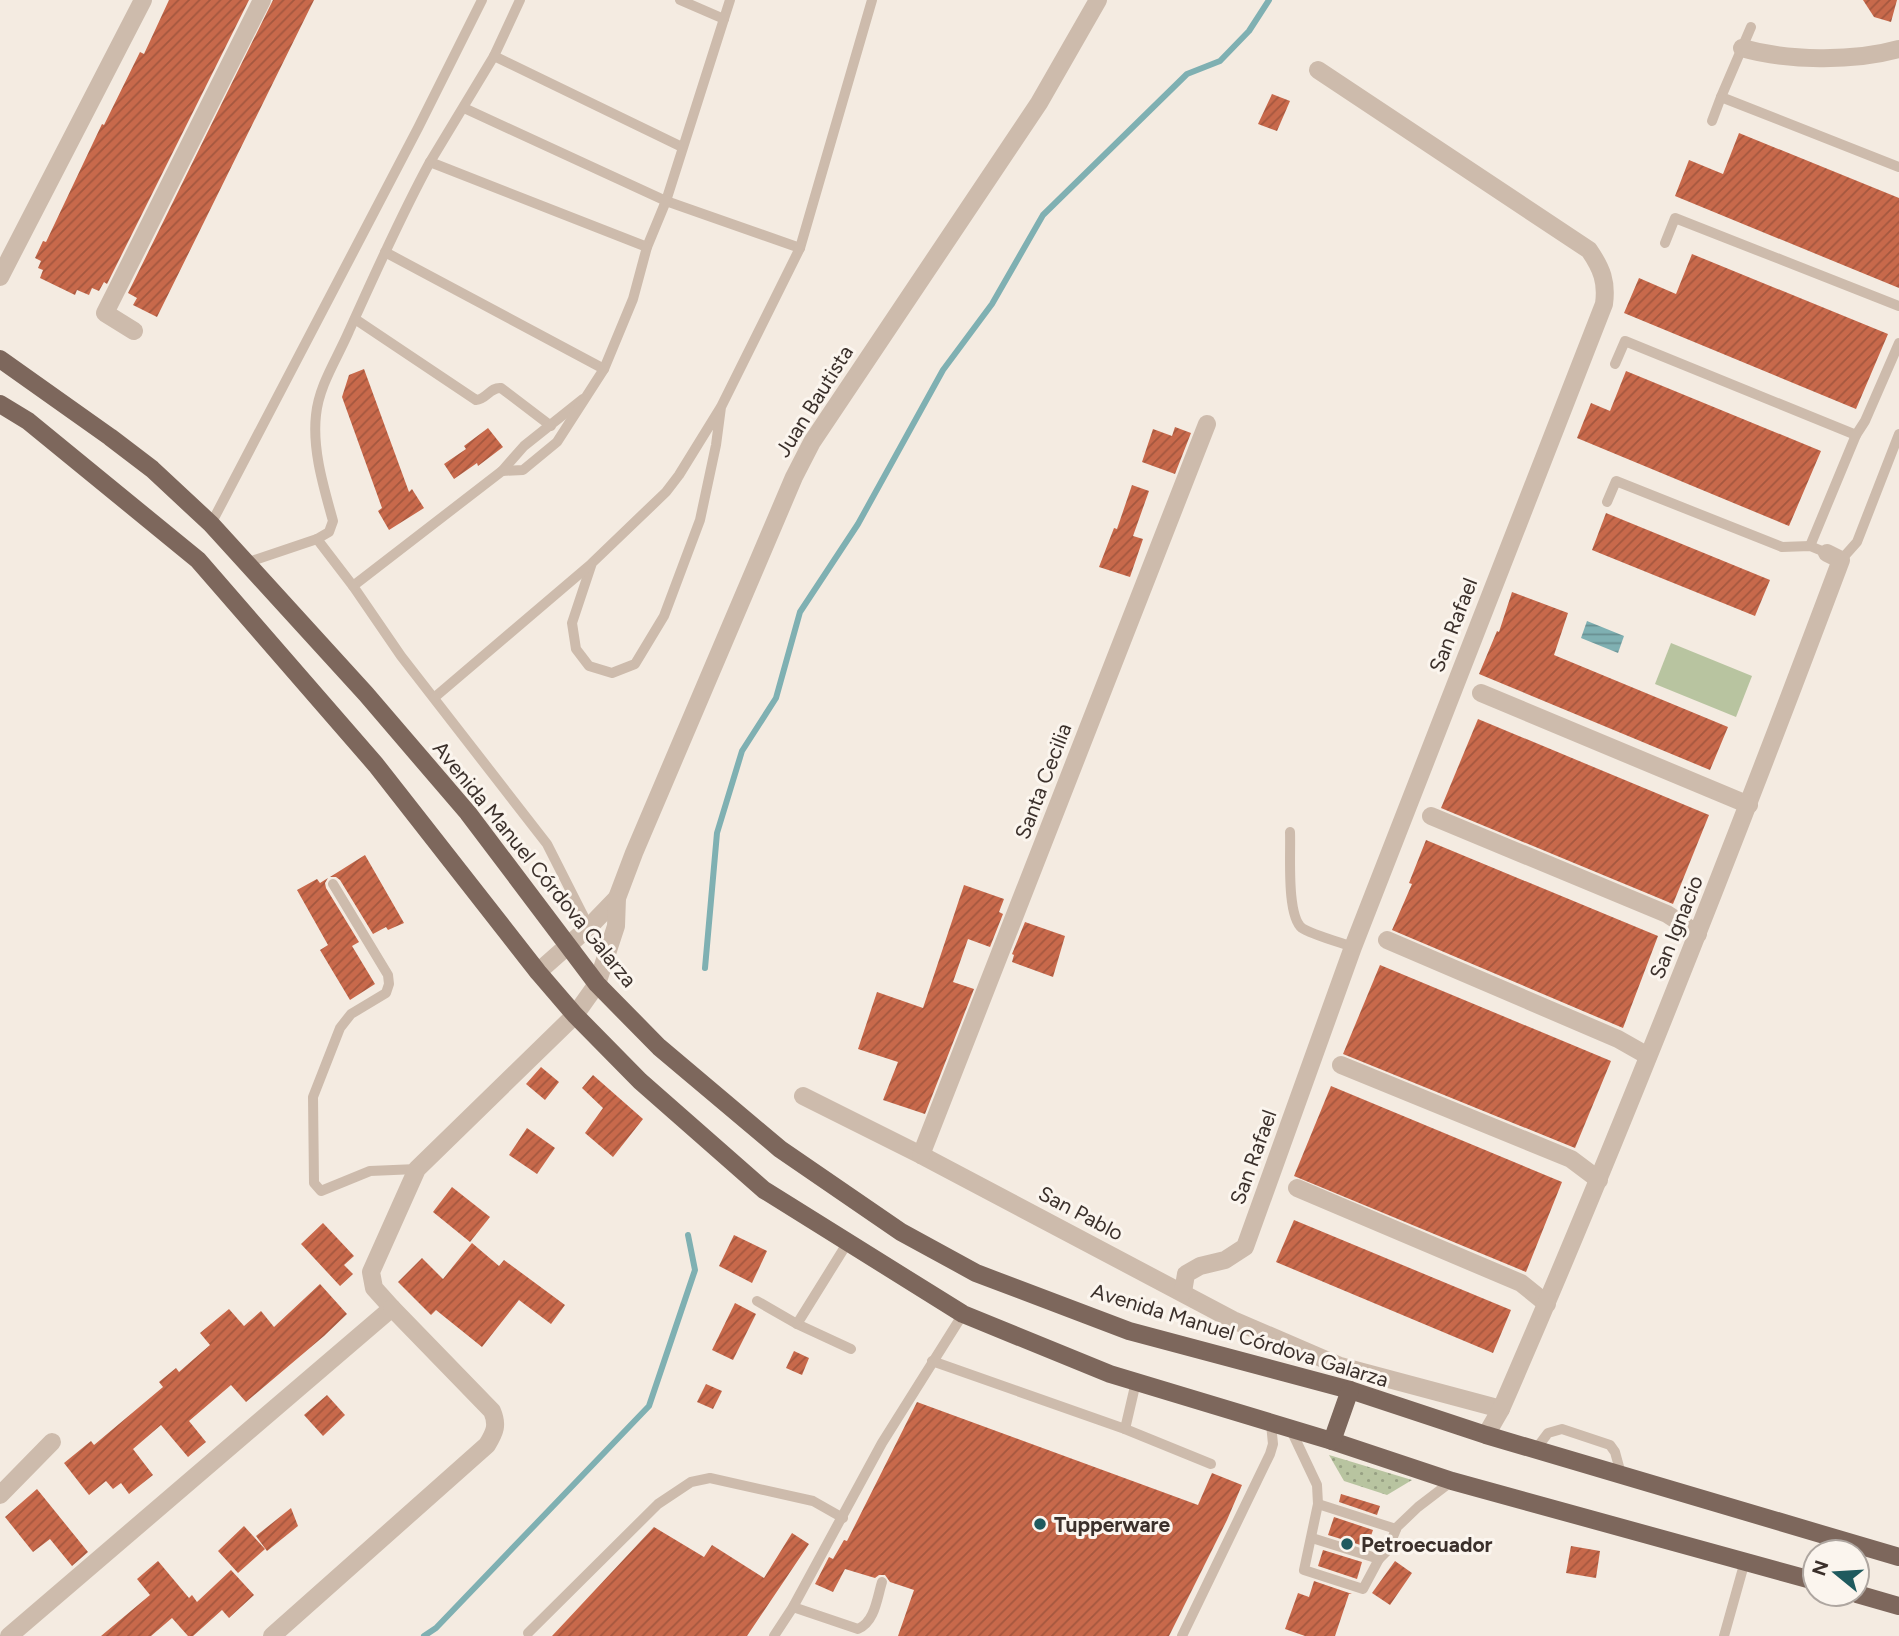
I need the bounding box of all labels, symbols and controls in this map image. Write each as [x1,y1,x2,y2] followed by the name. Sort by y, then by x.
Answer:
[770,341,858,461] street label: Juan Bautista
[1424,574,1482,676] street label: San Rafael
[1009,719,1077,843] street label: Santa Cecilia
[428,736,642,992] street label: Avenida Manuel Córdova Galarza
[1644,872,1708,982] street label: San Ignacio
[1224,1106,1282,1208] street label: San Rafael
[1034,1180,1128,1246] street label: San Pablo
[1088,1278,1392,1392] street label: Avenida Manuel Córdova Galarza
[1054,1512,1171,1537] place label: Tupperware
[1032,1516,1048,1532] marker: Tupperware
[1361,1532,1493,1557] place label: Petroecuador
[1339,1536,1355,1552] marker: Petroecuador
[1801,1538,1871,1608] north arrow
[1807,1557,1834,1578] text: N

